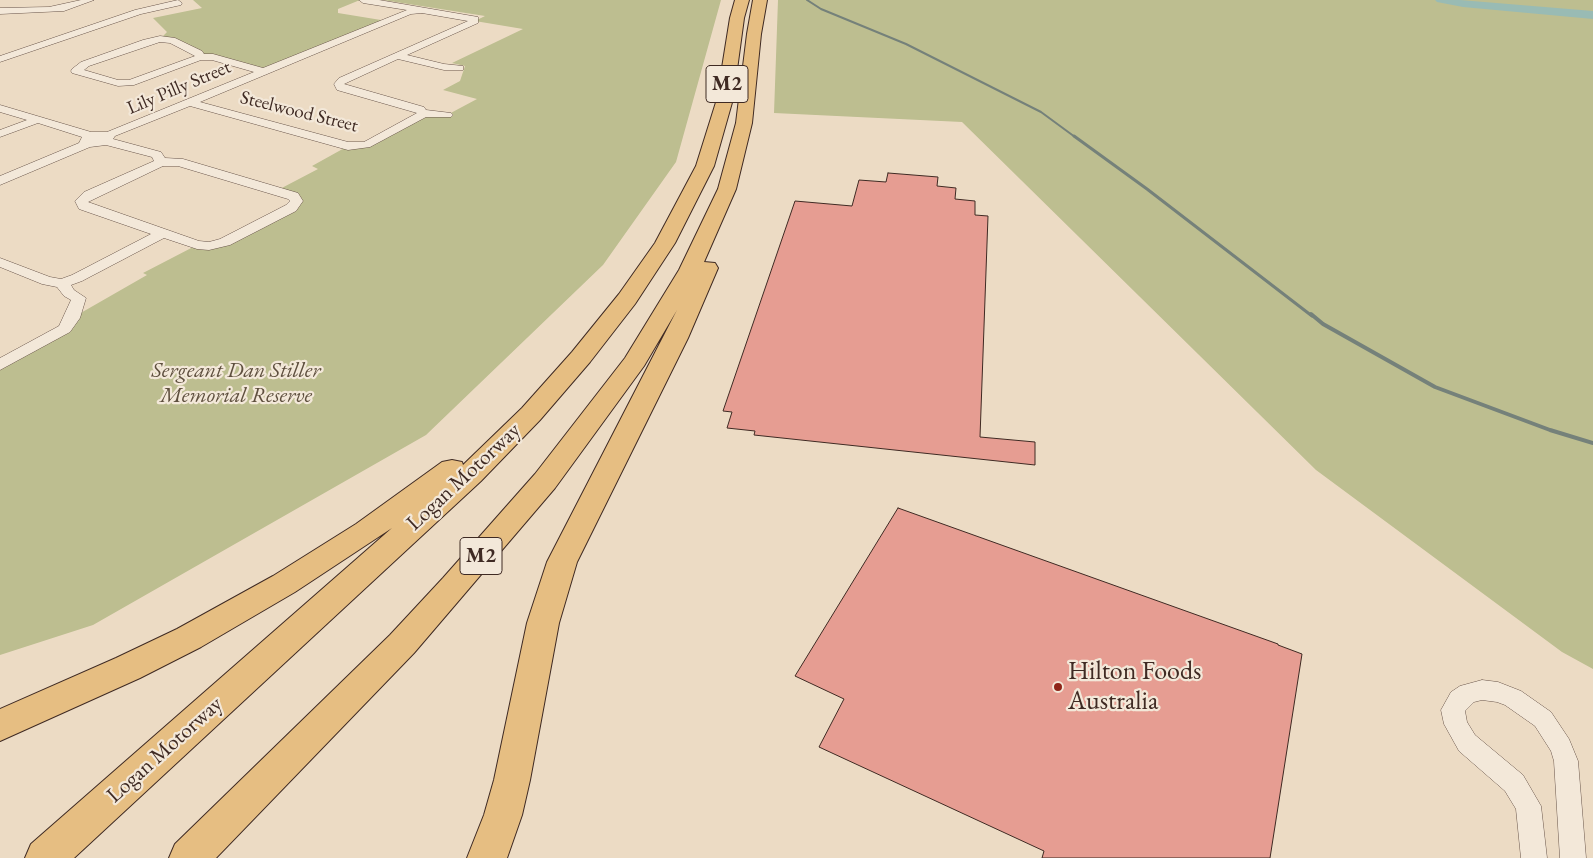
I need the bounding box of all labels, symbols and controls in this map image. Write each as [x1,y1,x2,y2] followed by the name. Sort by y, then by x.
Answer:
[124,56,234,120] street label: Lily Pilly Street
[706,66,748,102] road number: M2
[238,86,360,138] street label: Steelwood Street
[151,358,321,410] park label: Sergeant Dan Stiller Memorial Reserve
[401,417,527,537] street label: Logan Motorway
[460,538,502,574] road number: M2
[1068,656,1201,718] place label: Hilton Foods Australia
[1052,681,1064,693] marker: Hilton Foods Australia
[102,691,228,809] street label: Logan Motorway

